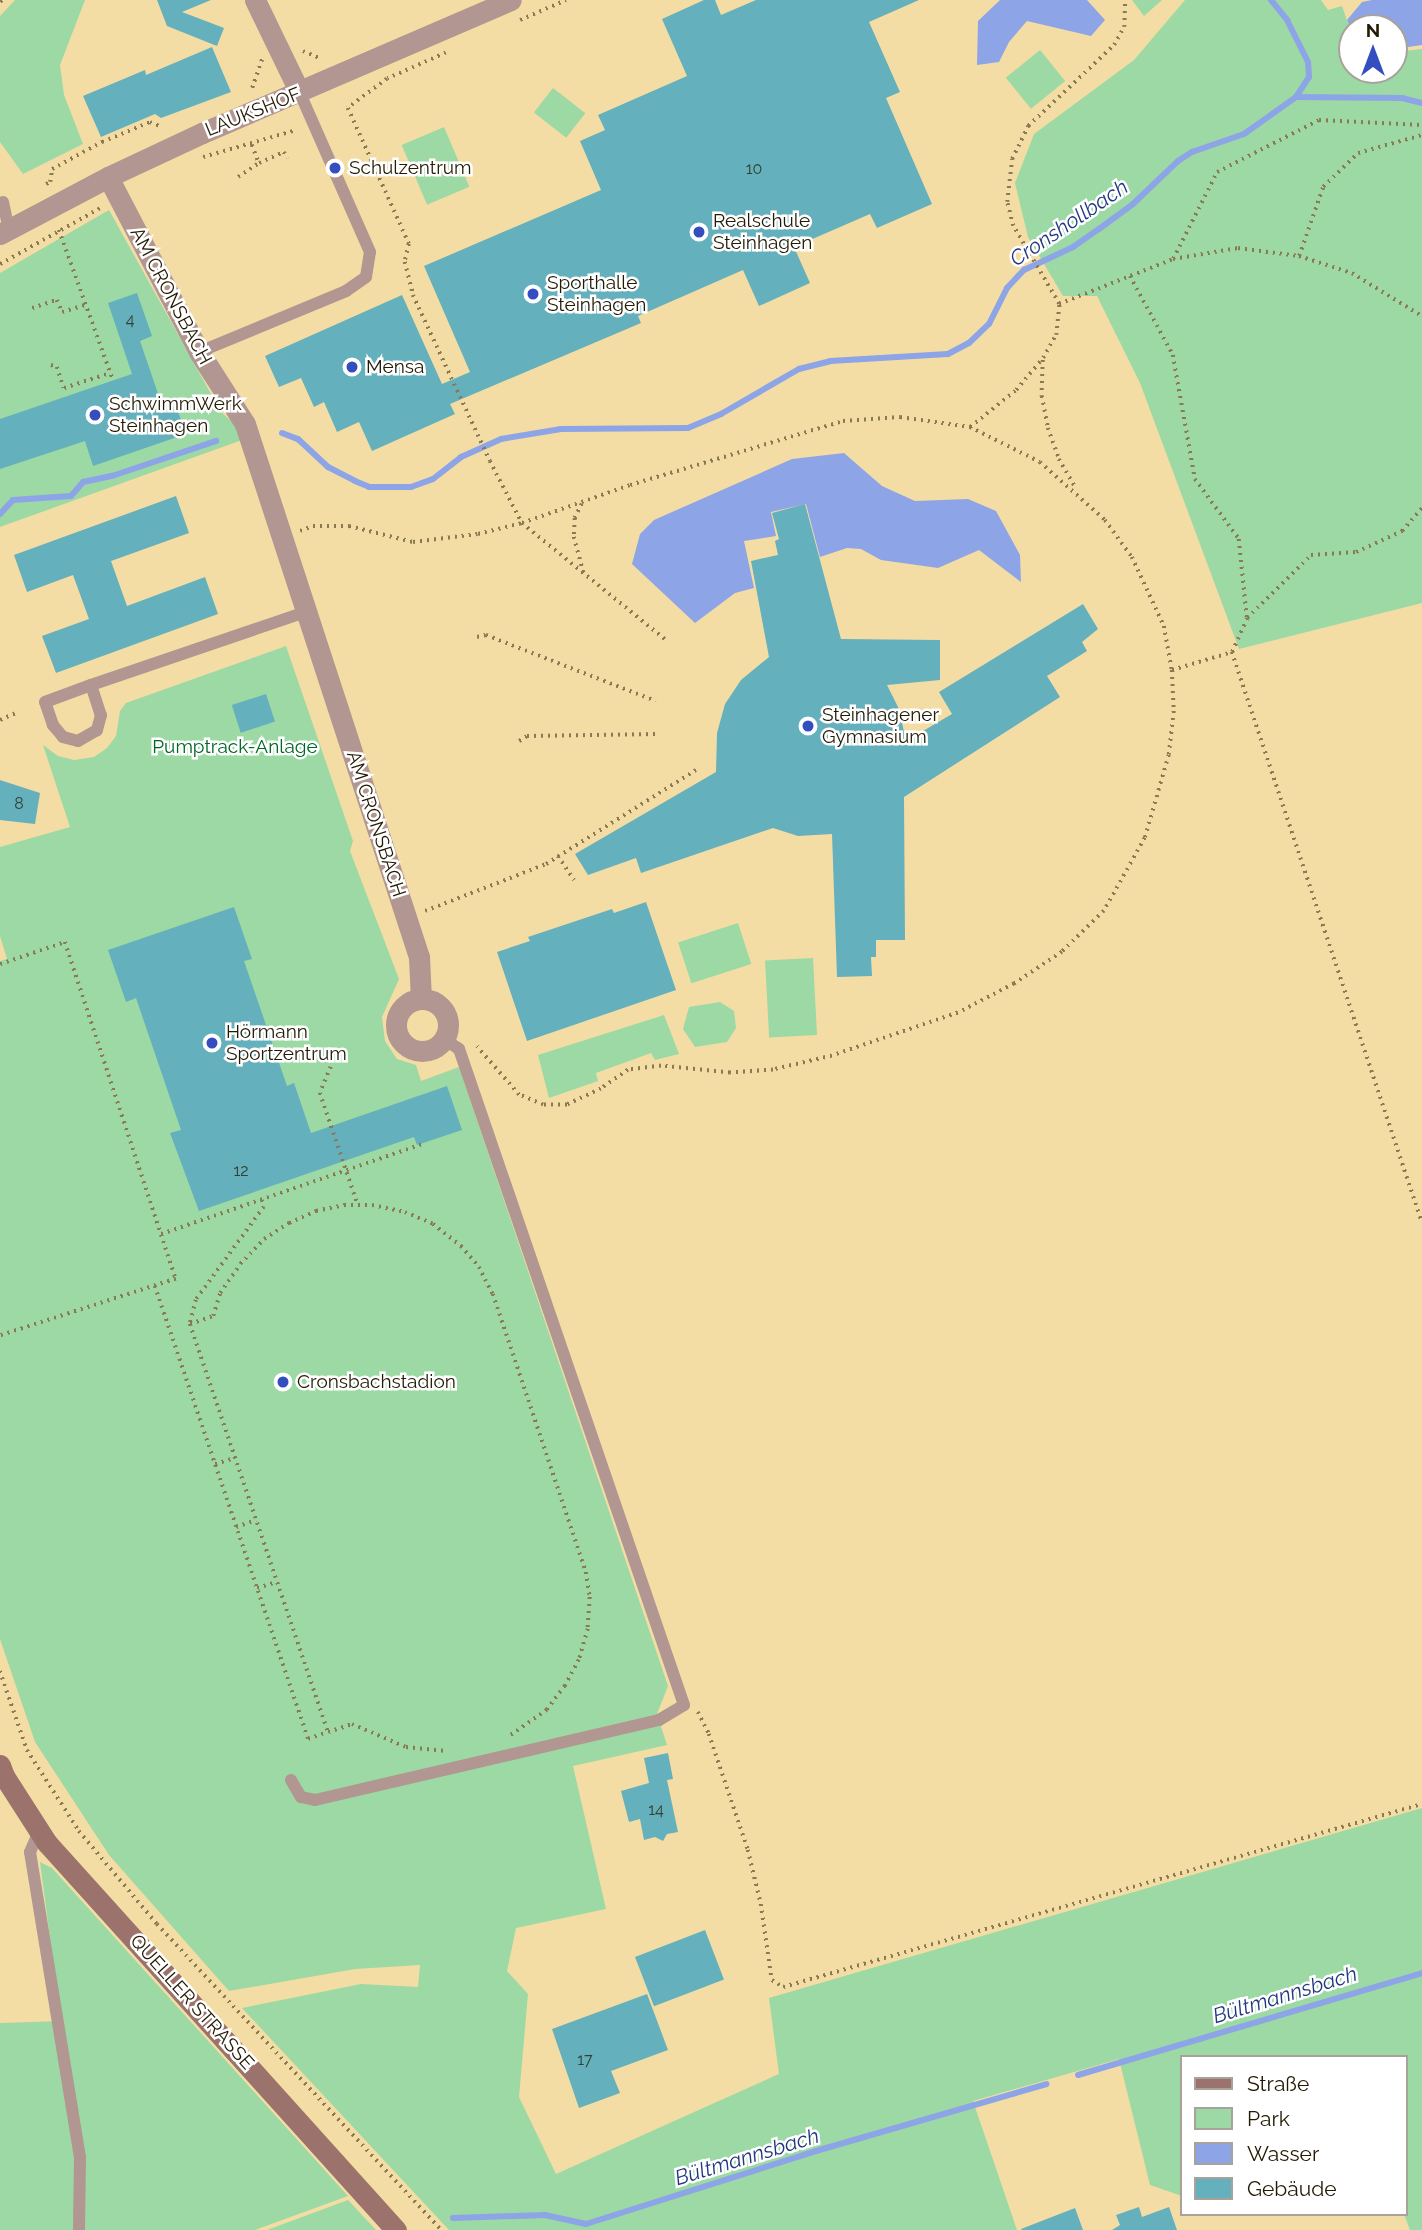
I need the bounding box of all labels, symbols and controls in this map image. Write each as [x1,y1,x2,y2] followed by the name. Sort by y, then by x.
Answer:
[1338,14,1408,84] north arrow
[1366,19,1380,41] text: N
[202,83,304,141] street label: LAUKSHOF
[349,157,472,179] place label: Schulzentrum
[746,159,762,179] house number: 10
[327,160,343,176] marker: Schulzentrum
[1005,174,1133,272] water label: Cronshollbach
[713,210,812,254] place label: Realschule Steinhagen
[125,224,217,368] street label: AM CRONSBACH
[691,224,707,240] marker: Realschule Steinhagen
[547,272,646,316] place label: Sporthalle Steinhagen
[525,286,541,302] marker: Sporthalle Steinhagen
[126,310,134,330] house number: 4
[366,356,424,378] place label: Mensa
[344,359,360,375] marker: Mensa
[109,393,242,437] place label: SchwimmWerk Steinhagen
[87,407,103,423] marker: SchwimmWerk Steinhagen
[822,704,939,748] place label: Steinhagener Gymnasium
[800,718,816,734] marker: Steinhagener Gymnasium
[152,736,318,758] park label: Pumptrack-Anlage
[342,748,410,900] street label: AM CRONSBACH
[14,794,24,814] house number: 8
[226,1021,347,1065] place label: Hörmann Sportzentrum
[204,1035,220,1051] marker: Hörmann Sportzentrum
[233,1161,249,1181] house number: 12
[297,1371,456,1393] place label: Cronsbachstadion
[275,1374,291,1390] marker: Cronsbachstadion
[648,1800,664,1820] house number: 14
[125,1930,259,2074] street label: QUELLER STRASSE
[1210,1961,1360,2029] water label: Bültmannsbach
[577,2050,593,2070] house number: 17
[1180,2055,1408,2216] legend
[1247,2071,1309,2096] text: Straße
[1247,2106,1290,2131] text: Park
[672,2123,822,2191] water label: Bültmannsbach
[1247,2141,1319,2166] text: Wasser
[1247,2176,1337,2201] text: Gebäude

